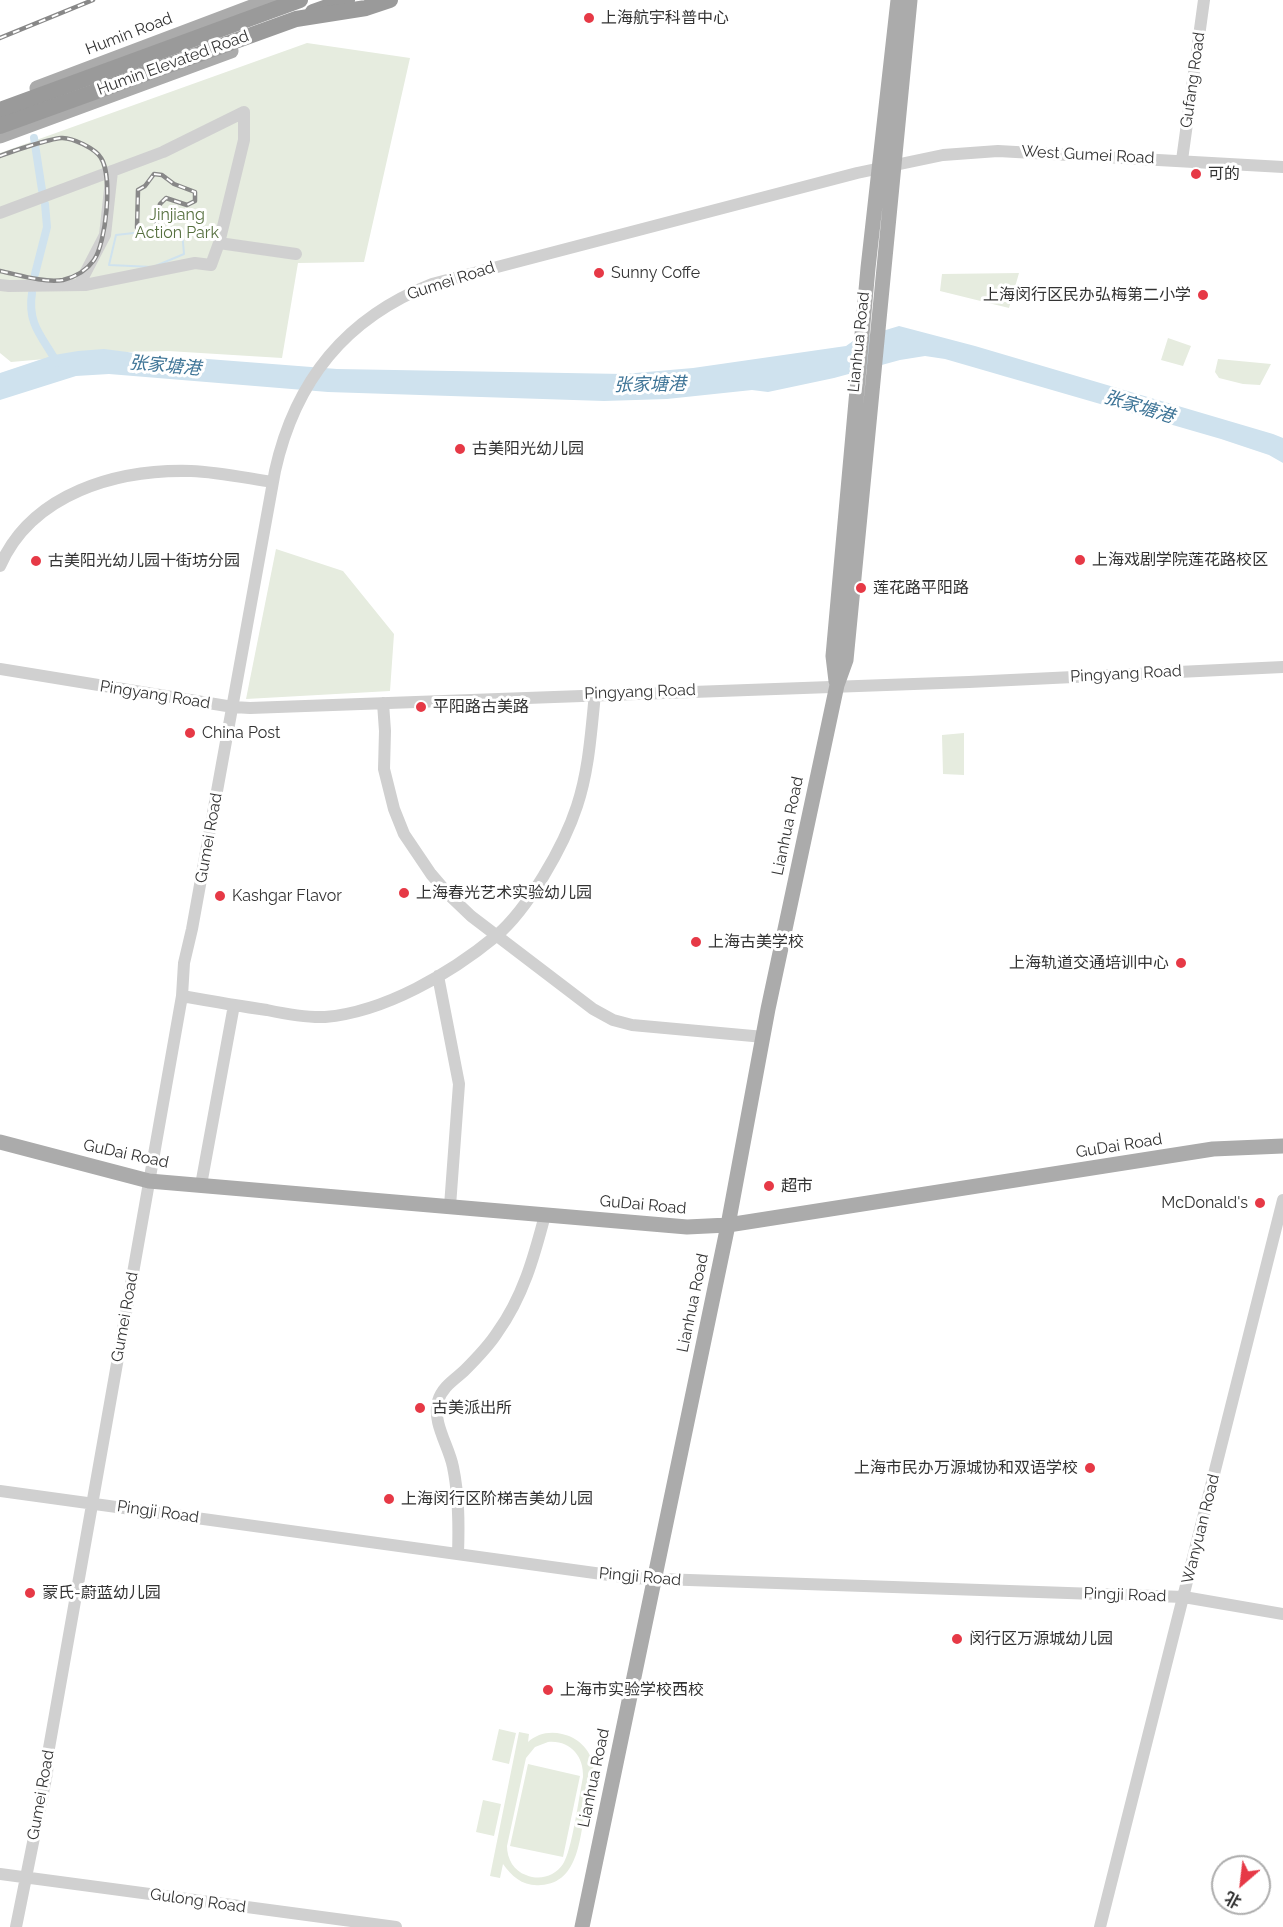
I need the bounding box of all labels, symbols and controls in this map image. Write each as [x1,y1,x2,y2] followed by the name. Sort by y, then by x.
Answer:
[601,8,729,28] place label: 上海航宇科普中心
[83,9,175,59] street label: Humin Road
[582,11,596,25] marker: 上海航宇科普中心
[94,27,252,99] street label: Humin Elevated Road
[1177,31,1209,129] street label: Gufang Road
[1021,142,1155,168] street label: West Gumei Road
[1208,164,1240,184] place label: 可的
[1189,167,1203,181] marker: 可的
[135,205,219,243] park label: Jinjiang Action Park
[405,258,497,304] street label: Gumei Road
[611,263,700,283] place label: Sunny Coffe
[592,266,606,280] marker: Sunny Coffe
[983,285,1191,305] place label: 上海闵行区民办弘梅第二小学
[1196,288,1210,302] marker: 上海闵行区民办弘梅第二小学
[844,291,874,393] street label: Lianhua Road
[128,352,202,380] water label: 张家塘港
[614,374,686,396] water label: 张家塘港
[1101,386,1177,428] water label: 张家塘港
[472,439,584,459] place label: 古美阳光幼儿园
[453,442,467,456] marker: 古美阳光幼儿园
[1092,550,1268,570] place label: 上海戏剧学院莲花路校区
[48,551,240,571] place label: 古美阳光幼儿园十街坊分园
[1073,553,1087,567] marker: 上海戏剧学院莲花路校区
[29,554,43,568] marker: 古美阳光幼儿园十街坊分园
[873,578,969,598] place label: 莲花路平阳路
[854,581,868,595] marker: 莲花路平阳路
[1070,661,1182,687] street label: Pingyang Road
[98,677,212,713] street label: Pingyang Road
[584,680,696,704] street label: Pingyang Road
[433,697,529,717] place label: 平阳路古美路
[414,700,428,714] marker: 平阳路古美路
[202,723,280,743] place label: China Post
[183,726,197,740] marker: China Post
[768,775,808,877] street label: Lianhua Road
[192,792,226,884] street label: Gumei Road
[416,883,592,903] place label: 上海春光艺术实验幼儿园
[232,886,342,906] place label: Kashgar Flavor
[397,886,411,900] marker: 上海春光艺术实验幼儿园
[213,889,227,903] marker: Kashgar Flavor
[708,932,804,952] place label: 上海古美学校
[689,935,703,949] marker: 上海古美学校
[1009,953,1169,973] place label: 上海轨道交通培训中心
[1174,956,1188,970] marker: 上海轨道交通培训中心
[1075,1130,1163,1162] street label: GuDai Road
[81,1136,171,1172] street label: GuDai Road
[781,1176,813,1196] place label: 超市
[762,1179,776,1193] marker: 超市
[599,1192,687,1218] street label: GuDai Road
[1161,1193,1248,1213] place label: McDonald's
[1253,1196,1267,1210] marker: McDonald's
[673,1252,713,1354] street label: Lianhua Road
[108,1271,142,1363] street label: Gumei Road
[432,1398,512,1418] place label: 古美派出所
[413,1401,427,1415] marker: 古美派出所
[854,1458,1078,1478] place label: 上海市民办万源城协和双语学校
[1083,1461,1097,1475] marker: 上海市民办万源城协和双语学校
[1178,1472,1224,1586] street label: Wanyuan Road
[401,1489,593,1509] place label: 上海闵行区阶梯吉美幼儿园
[382,1492,396,1506] marker: 上海闵行区阶梯吉美幼儿园
[116,1497,200,1527] street label: Pingji Road
[598,1564,682,1590] street label: Pingji Road
[42,1583,161,1603] place label: 蒙氏-蔚蓝幼儿园
[1083,1584,1167,1606] street label: Pingji Road
[23,1586,37,1600] marker: 蒙氏-蔚蓝幼儿园
[969,1629,1113,1649] place label: 闵行区万源城幼儿园
[950,1632,964,1646] marker: 闵行区万源城幼儿园
[560,1680,704,1700] place label: 上海市实验学校西校
[541,1683,555,1697] marker: 上海市实验学校西校
[574,1727,614,1829] street label: Lianhua Road
[24,1749,58,1841] street label: Gumei Road
[1211,1855,1271,1915] north arrow
[149,1885,247,1917] street label: Gulong Road
[1222,1887,1245,1912] text: 北

